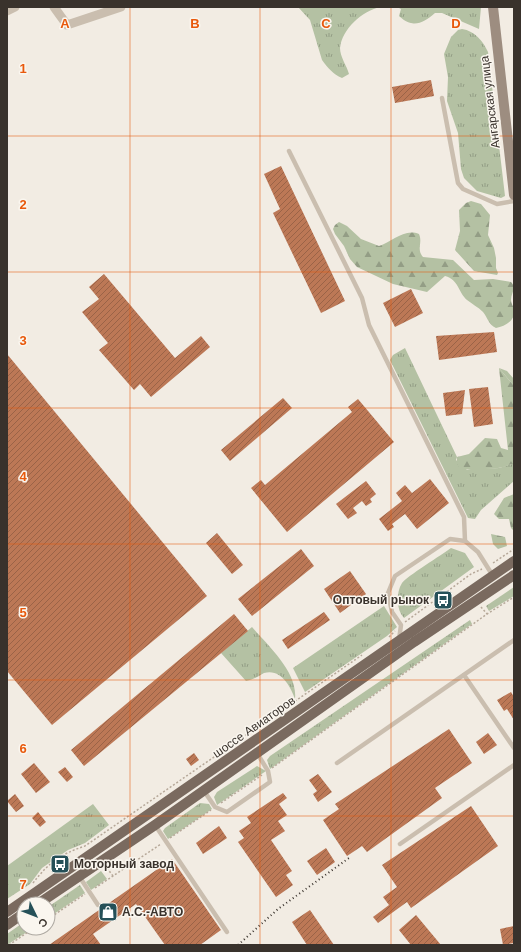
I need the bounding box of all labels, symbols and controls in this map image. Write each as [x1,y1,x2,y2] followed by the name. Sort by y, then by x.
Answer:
[60,16,70,31] text: A
[190,16,200,31] text: B
[321,16,331,31] text: C
[451,16,461,31] text: D
[477,55,503,149] street label: Ангарская улица
[19,61,27,76] text: 1
[19,197,27,212] text: 2
[19,333,27,348] text: 3
[19,469,27,484] text: 4
[432,589,454,611] bus stop icon: Оптовый рынок
[333,593,430,607] place label: Оптовый рынок
[19,605,27,620] text: 5
[210,693,298,761] street label: шоссе Авиаторов
[19,741,27,756] text: 6
[49,853,71,875] bus stop icon: Моторный завод
[74,857,174,871] place label: Моторный завод
[19,877,27,892] text: 7
[16,896,56,936] north arrow
[97,901,119,923] shop icon: А.С.-АВТО
[122,905,183,919] place label: А.С.-АВТО
[36,916,50,930] text: С

